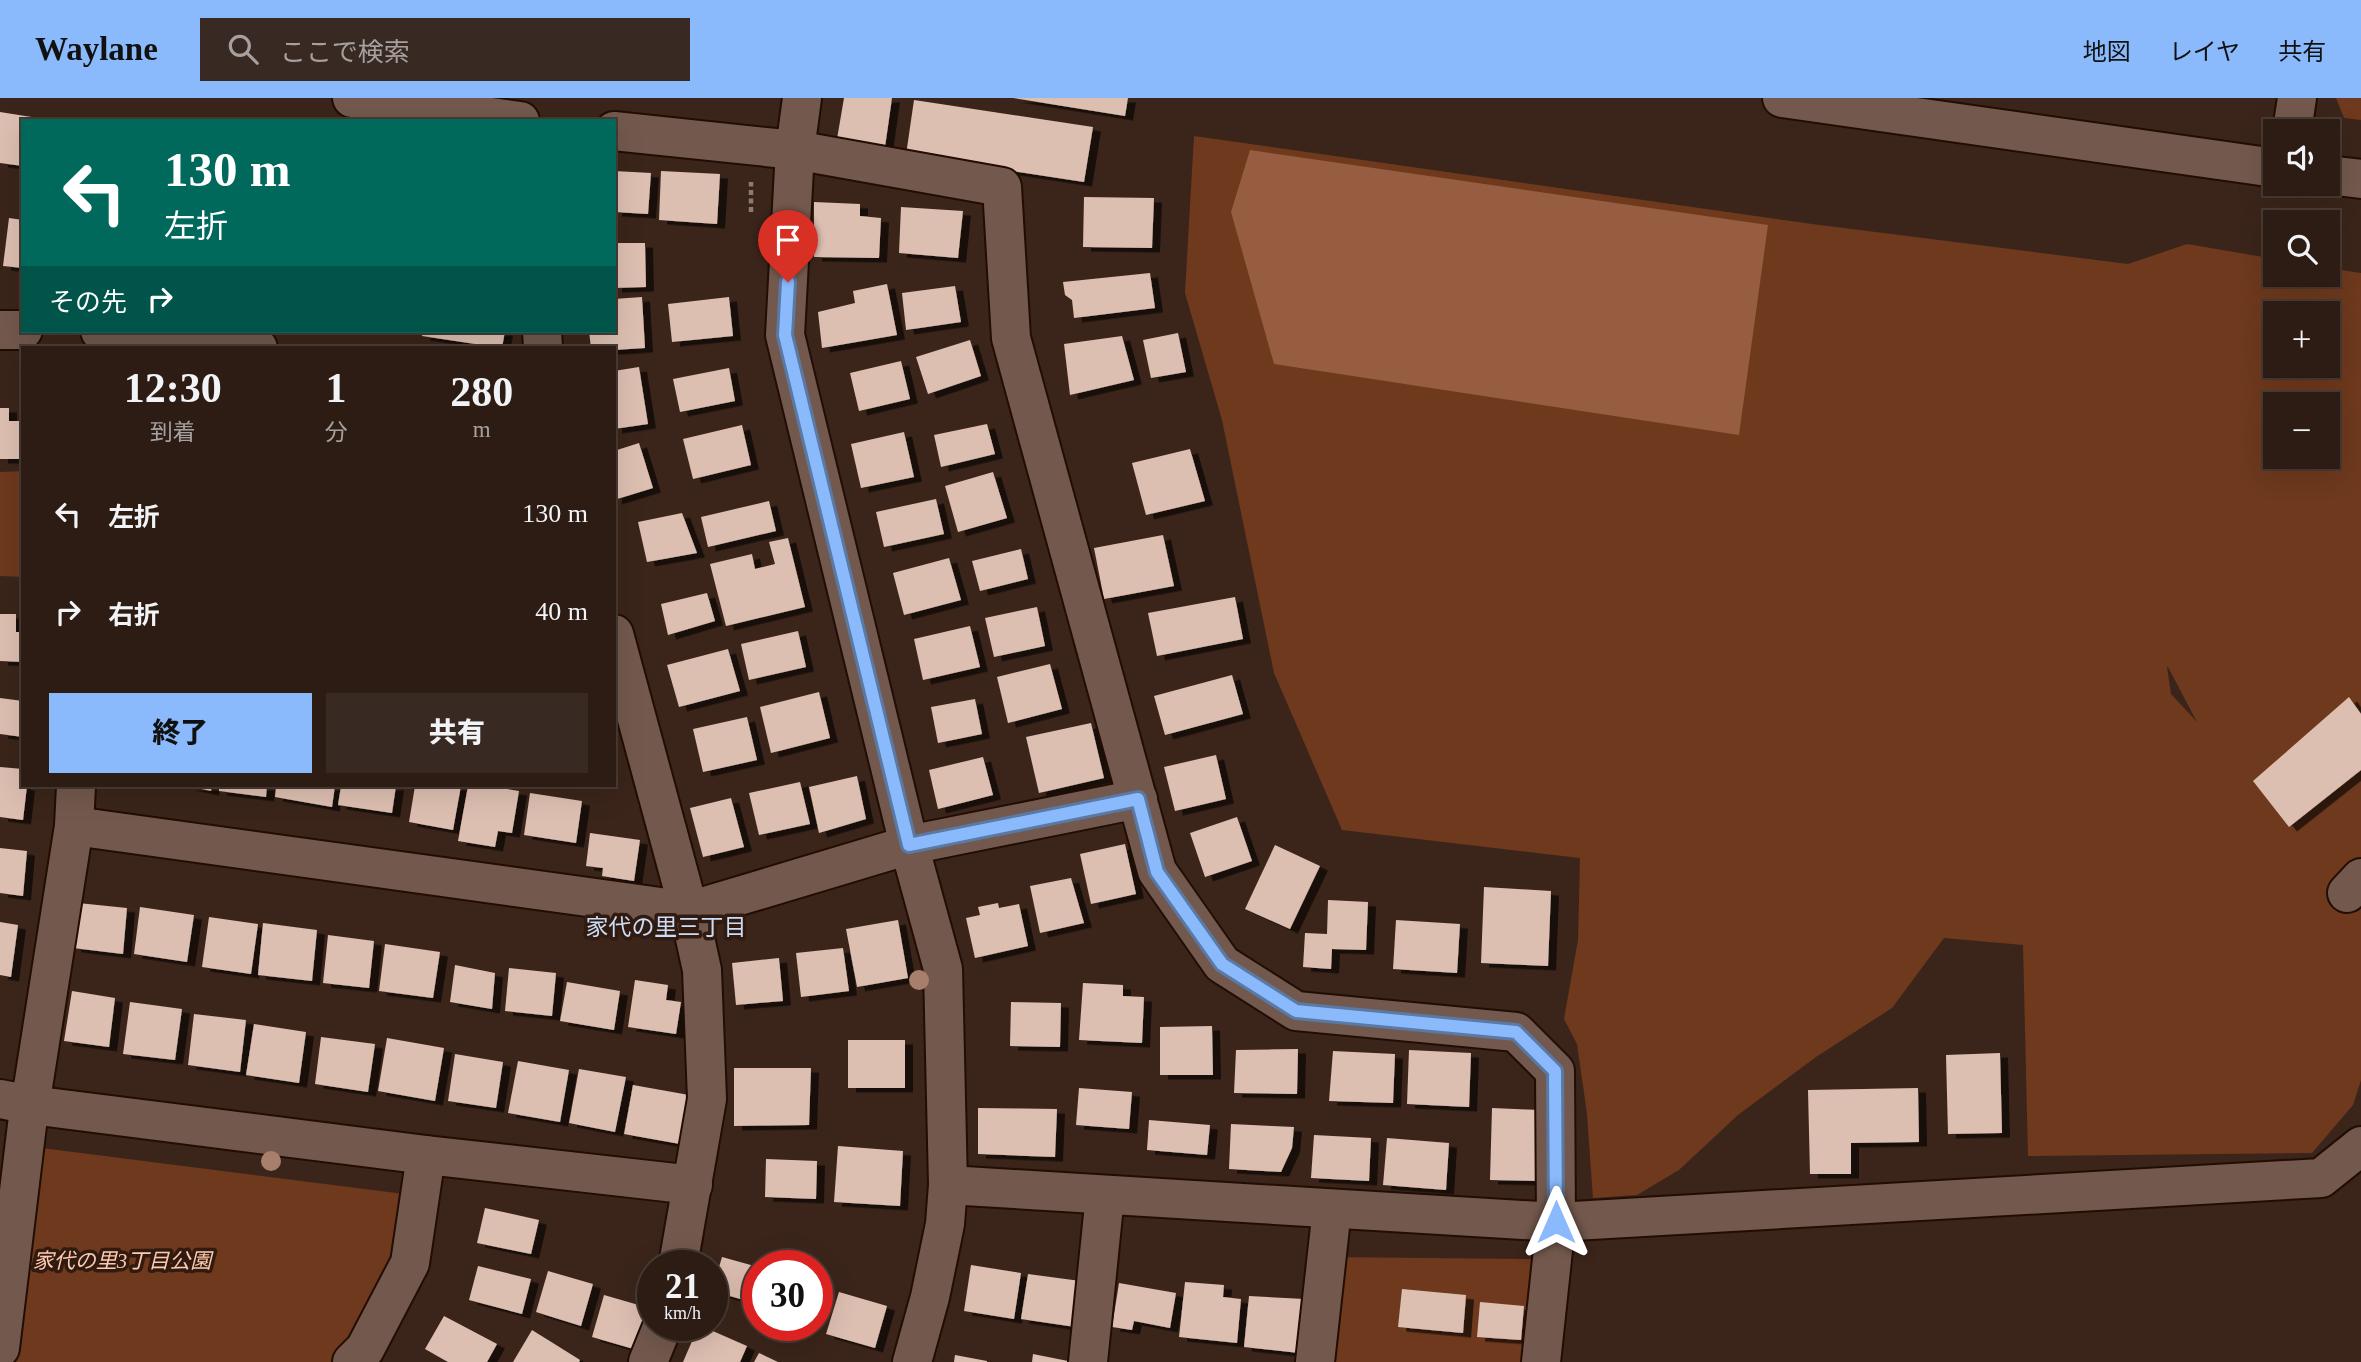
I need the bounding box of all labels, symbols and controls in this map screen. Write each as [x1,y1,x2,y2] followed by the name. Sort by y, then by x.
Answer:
[200,18,690,81] search box
[224,30,262,68] icon: search
[35,31,158,67] text: Waylane
[280,38,410,67] text: ここで検索
[2083,39,2131,65] text: 地図
[2169,39,2240,65] text: レイヤ
[2278,39,2326,65] text: 共有
[2263,119,2340,469] map controls
[2263,119,2340,196] button: sound
[164,142,291,197] text: 130 m
[49,147,140,238] icon: left
[164,208,228,244] text: 左折
[758,210,818,282] pin
[2263,210,2340,287] button: search
[769,221,807,259] icon: arrive
[141,280,179,318] icon: right
[49,288,127,317] text: その先
[2263,301,2340,378] button: +
[124,365,222,411] text: 12:30
[326,365,347,411] text: 1
[450,369,513,415] text: 280
[2263,392,2340,469] button: −
[473,417,491,442] text: m
[150,420,196,445] text: 到着
[325,420,348,445] text: 分
[49,495,87,533] icon: left
[522,499,588,528] text: 130 m
[108,503,160,532] text: 左折
[49,593,87,631] icon: right
[535,597,588,626] text: 40 m
[108,601,160,630] text: 右折
[49,693,312,773] button: 終了
[326,693,588,773] button: 共有
[586,915,747,940] district label: 家代の里三丁目
[1519,1185,1593,1259] position arrow
[33,1249,214,1273] park label: 家代の里3丁目公園
[742,1250,833,1341] speed limit sign: 30
[665,1267,700,1306] text: 21
[664,1303,701,1323] text: km/h

